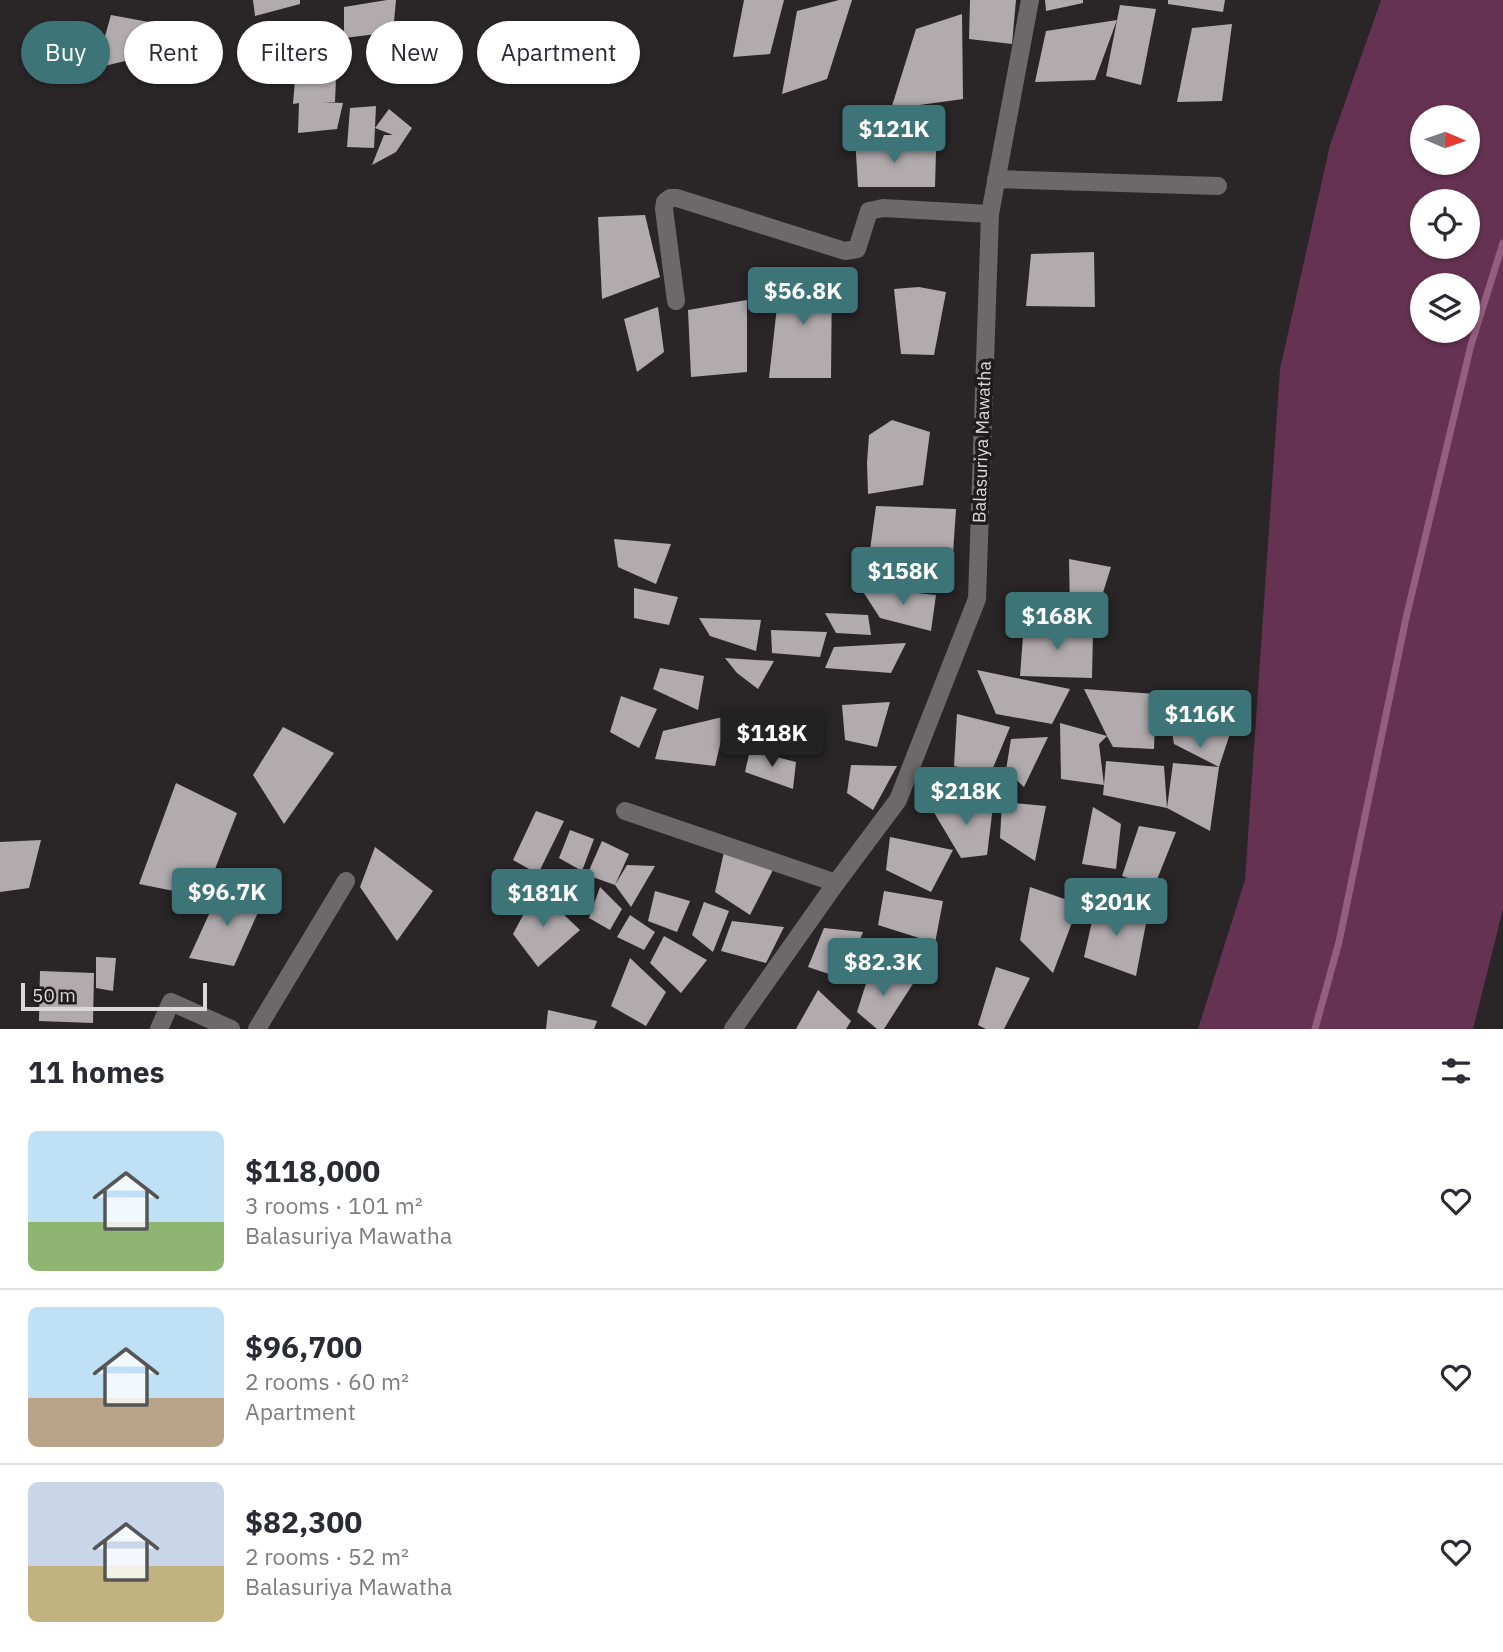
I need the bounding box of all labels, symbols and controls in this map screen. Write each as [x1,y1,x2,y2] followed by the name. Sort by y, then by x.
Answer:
[21,21,110,84] chip: Buy
[124,21,223,84] chip: Rent
[237,21,352,84] chip: Filters
[366,21,463,84] chip: New
[477,21,640,84] chip: Apartment
[1410,105,1480,175] north arrow
[1410,105,1480,343] map controls
[845,106,943,165] pin: $121K
[858,113,930,143] text: $121K
[1410,189,1480,259] button: locate
[746,268,860,327] pin: $56.8K
[1410,273,1480,343] button: layers
[764,275,842,305] text: $56.8K
[967,360,996,523] street label: Balasuriya Mawatha
[854,548,952,607] pin: $158K
[867,555,939,585] text: $158K
[1008,592,1106,652] pin: $168K
[1021,600,1093,630] text: $168K
[1151,690,1249,750] pin: $116K
[1164,698,1236,728] text: $116K
[723,710,821,769] pin: $118K
[736,717,808,747] text: $118K
[917,768,1015,827] pin: $218K
[930,775,1002,805] text: $218K
[170,869,284,928] pin: $96.7K
[494,870,592,929] pin: $181K
[188,876,266,906] text: $96.7K
[507,877,579,907] text: $181K
[1067,878,1165,938] pin: $201K
[1080,886,1152,916] text: $201K
[826,939,940,998] pin: $82.3K
[844,946,922,976] text: $82.3K
[21,980,206,1012] scale bar
[32,983,76,1007] text: 50 m
[28,1052,165,1091] text: 11 homes
[1437,1052,1475,1090] icon: filters
[245,1151,380,1190] text: $118,000
[84,1159,168,1243] icon: home
[1437,1182,1475,1220] icon: heart
[245,1190,423,1220] text: 3 rooms · 101 m²
[245,1220,452,1250] text: Balasuriya Mawatha
[245,1327,362,1366] text: $96,700
[84,1335,168,1419] icon: home
[1437,1358,1475,1396] icon: heart
[245,1366,409,1396] text: 2 rooms · 60 m²
[245,1396,356,1426] text: Apartment
[245,1502,362,1541] text: $82,300
[84,1510,168,1594] icon: home
[1437,1533,1475,1571] icon: heart
[245,1541,409,1571] text: 2 rooms · 52 m²
[245,1571,452,1601] text: Balasuriya Mawatha

